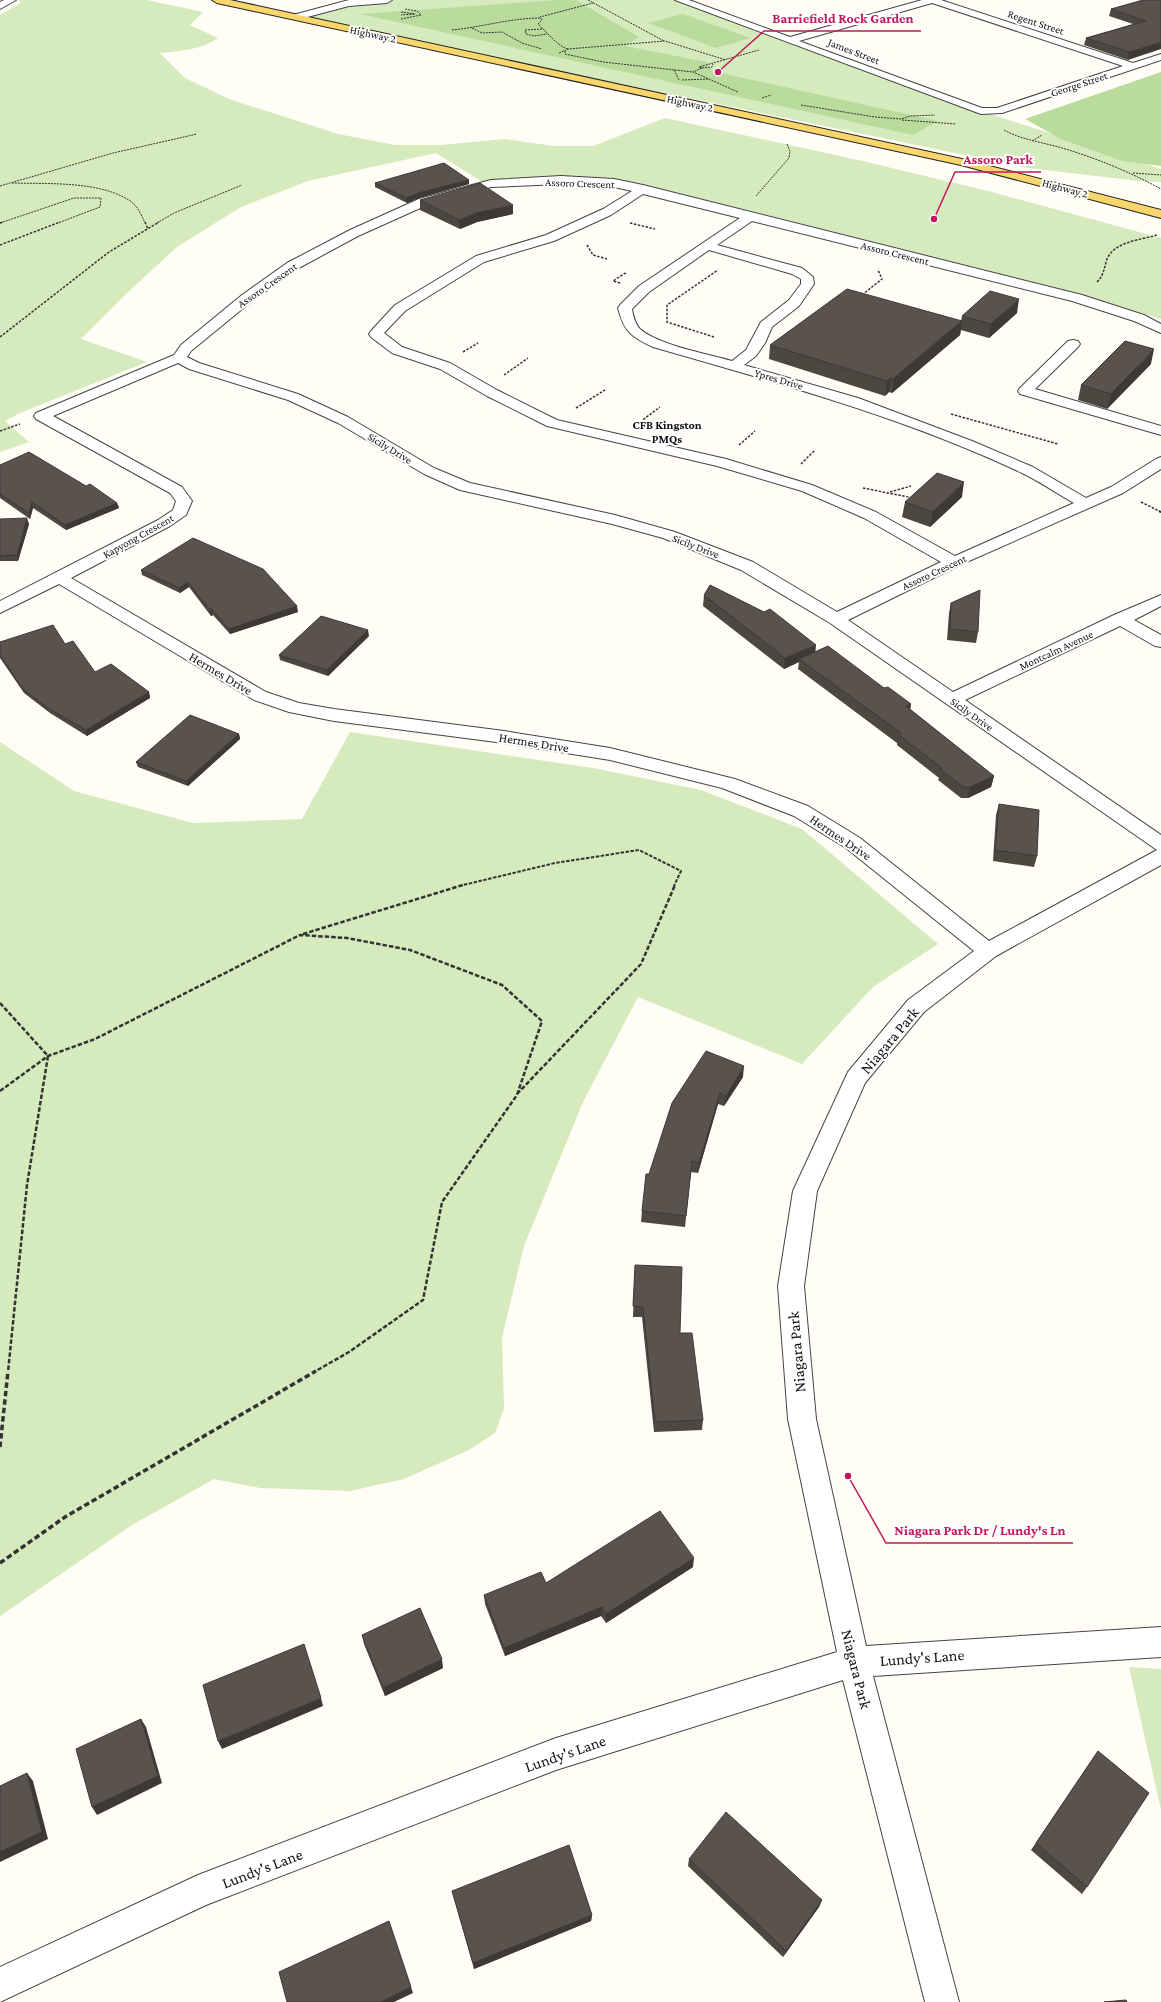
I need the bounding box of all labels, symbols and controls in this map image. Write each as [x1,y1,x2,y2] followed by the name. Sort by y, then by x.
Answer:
[764,5,921,31] callout: Barriefield Rock Garden
[1006,7,1066,38] street label: Regent Street
[772,10,914,26] text: Barriefield Rock Garden
[349,23,397,46] street label: Highway 2
[825,35,882,67] street label: James Street
[1049,69,1110,100] street label: George Street
[666,92,714,115] street label: Highway 2
[955,146,1041,172] callout: Assoro Park
[962,151,1033,167] text: Assoro Park
[545,176,615,190] street label: Assoro Crescent
[1041,176,1089,201] street label: Highway 2
[860,239,931,267] street label: Assoro Crescent
[235,260,299,310] street label: Assoro Crescent
[753,366,805,393] street label: Ypres Drive
[632,418,702,446] district label: CFB Kingston PMQs
[365,430,414,467] street label: Sicily Drive
[101,511,176,561] street label: Kapyong Crescent
[670,532,721,561] street label: Sicily Drive
[900,552,968,592] street label: Assoro Crescent
[1017,628,1095,672] street label: Montcalm Avenue
[187,649,255,698] street label: Hermes Drive
[948,695,996,734] street label: Sicily Drive
[498,730,570,755] street label: Hermes Drive
[807,811,875,864] street label: Hermes Drive
[857,1003,923,1078] street label: Niagara Park
[784,1310,810,1393] street label: Niagara Park
[886,1517,1073,1543] callout: Niagara Park Dr / Lundy's Ln
[894,1522,1066,1538] text: Niagara Park Dr / Lundy's Ln
[837,1628,875,1711] street label: Niagara Park
[879,1646,965,1670] street label: Lundy's Lane
[522,1732,608,1776] street label: Lundy's Lane
[220,1845,305,1893] street label: Lundy's Lane

